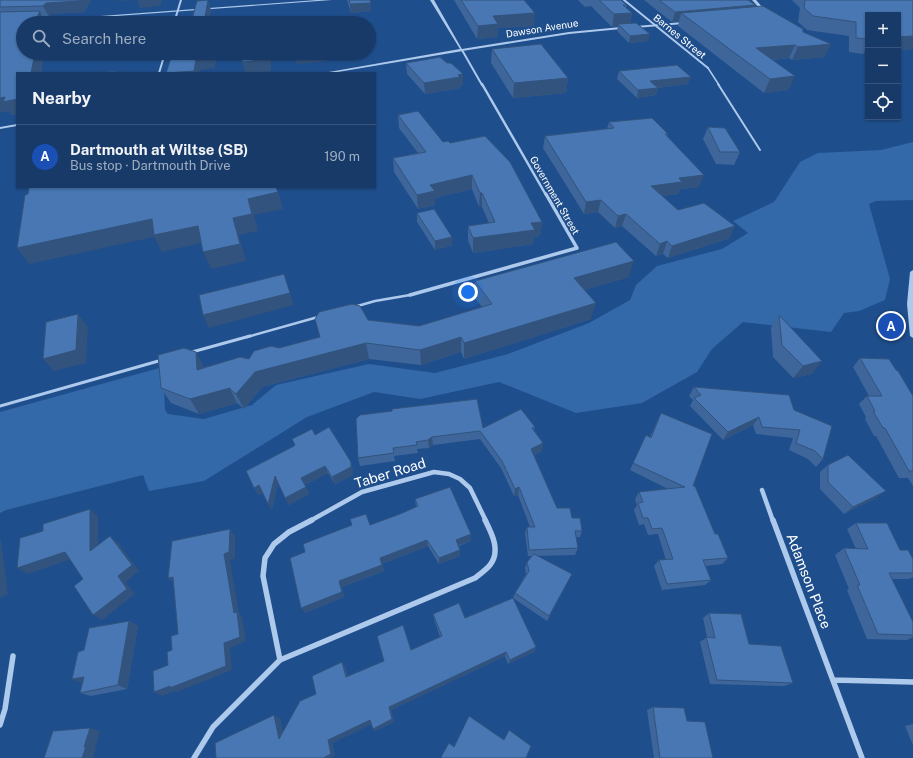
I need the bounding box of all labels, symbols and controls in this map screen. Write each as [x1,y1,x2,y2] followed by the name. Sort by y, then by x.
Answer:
[651,11,709,61] street label: Barnes Street
[865,12,901,120] map controls
[865,12,901,48] button: +
[16,16,376,60] search box
[505,16,579,40] street label: Dawson Avenue
[30,27,52,49] icon: search
[62,30,146,47] text: Search here
[865,48,901,84] button: −
[865,84,901,120] button: locate
[32,88,91,108] text: Nearby
[70,141,248,158] text: Dartmouth at Wiltse (SB)
[40,149,50,164] text: A
[324,149,360,164] text: 190 m
[528,154,582,236] street label: Government Street
[70,158,231,173] text: Bus stop · Dartmouth Drive
[458,282,478,302] your location
[878,311,904,341] pin: A
[352,455,428,491] street label: Taber Road
[783,531,835,631] street label: Adamson Place

